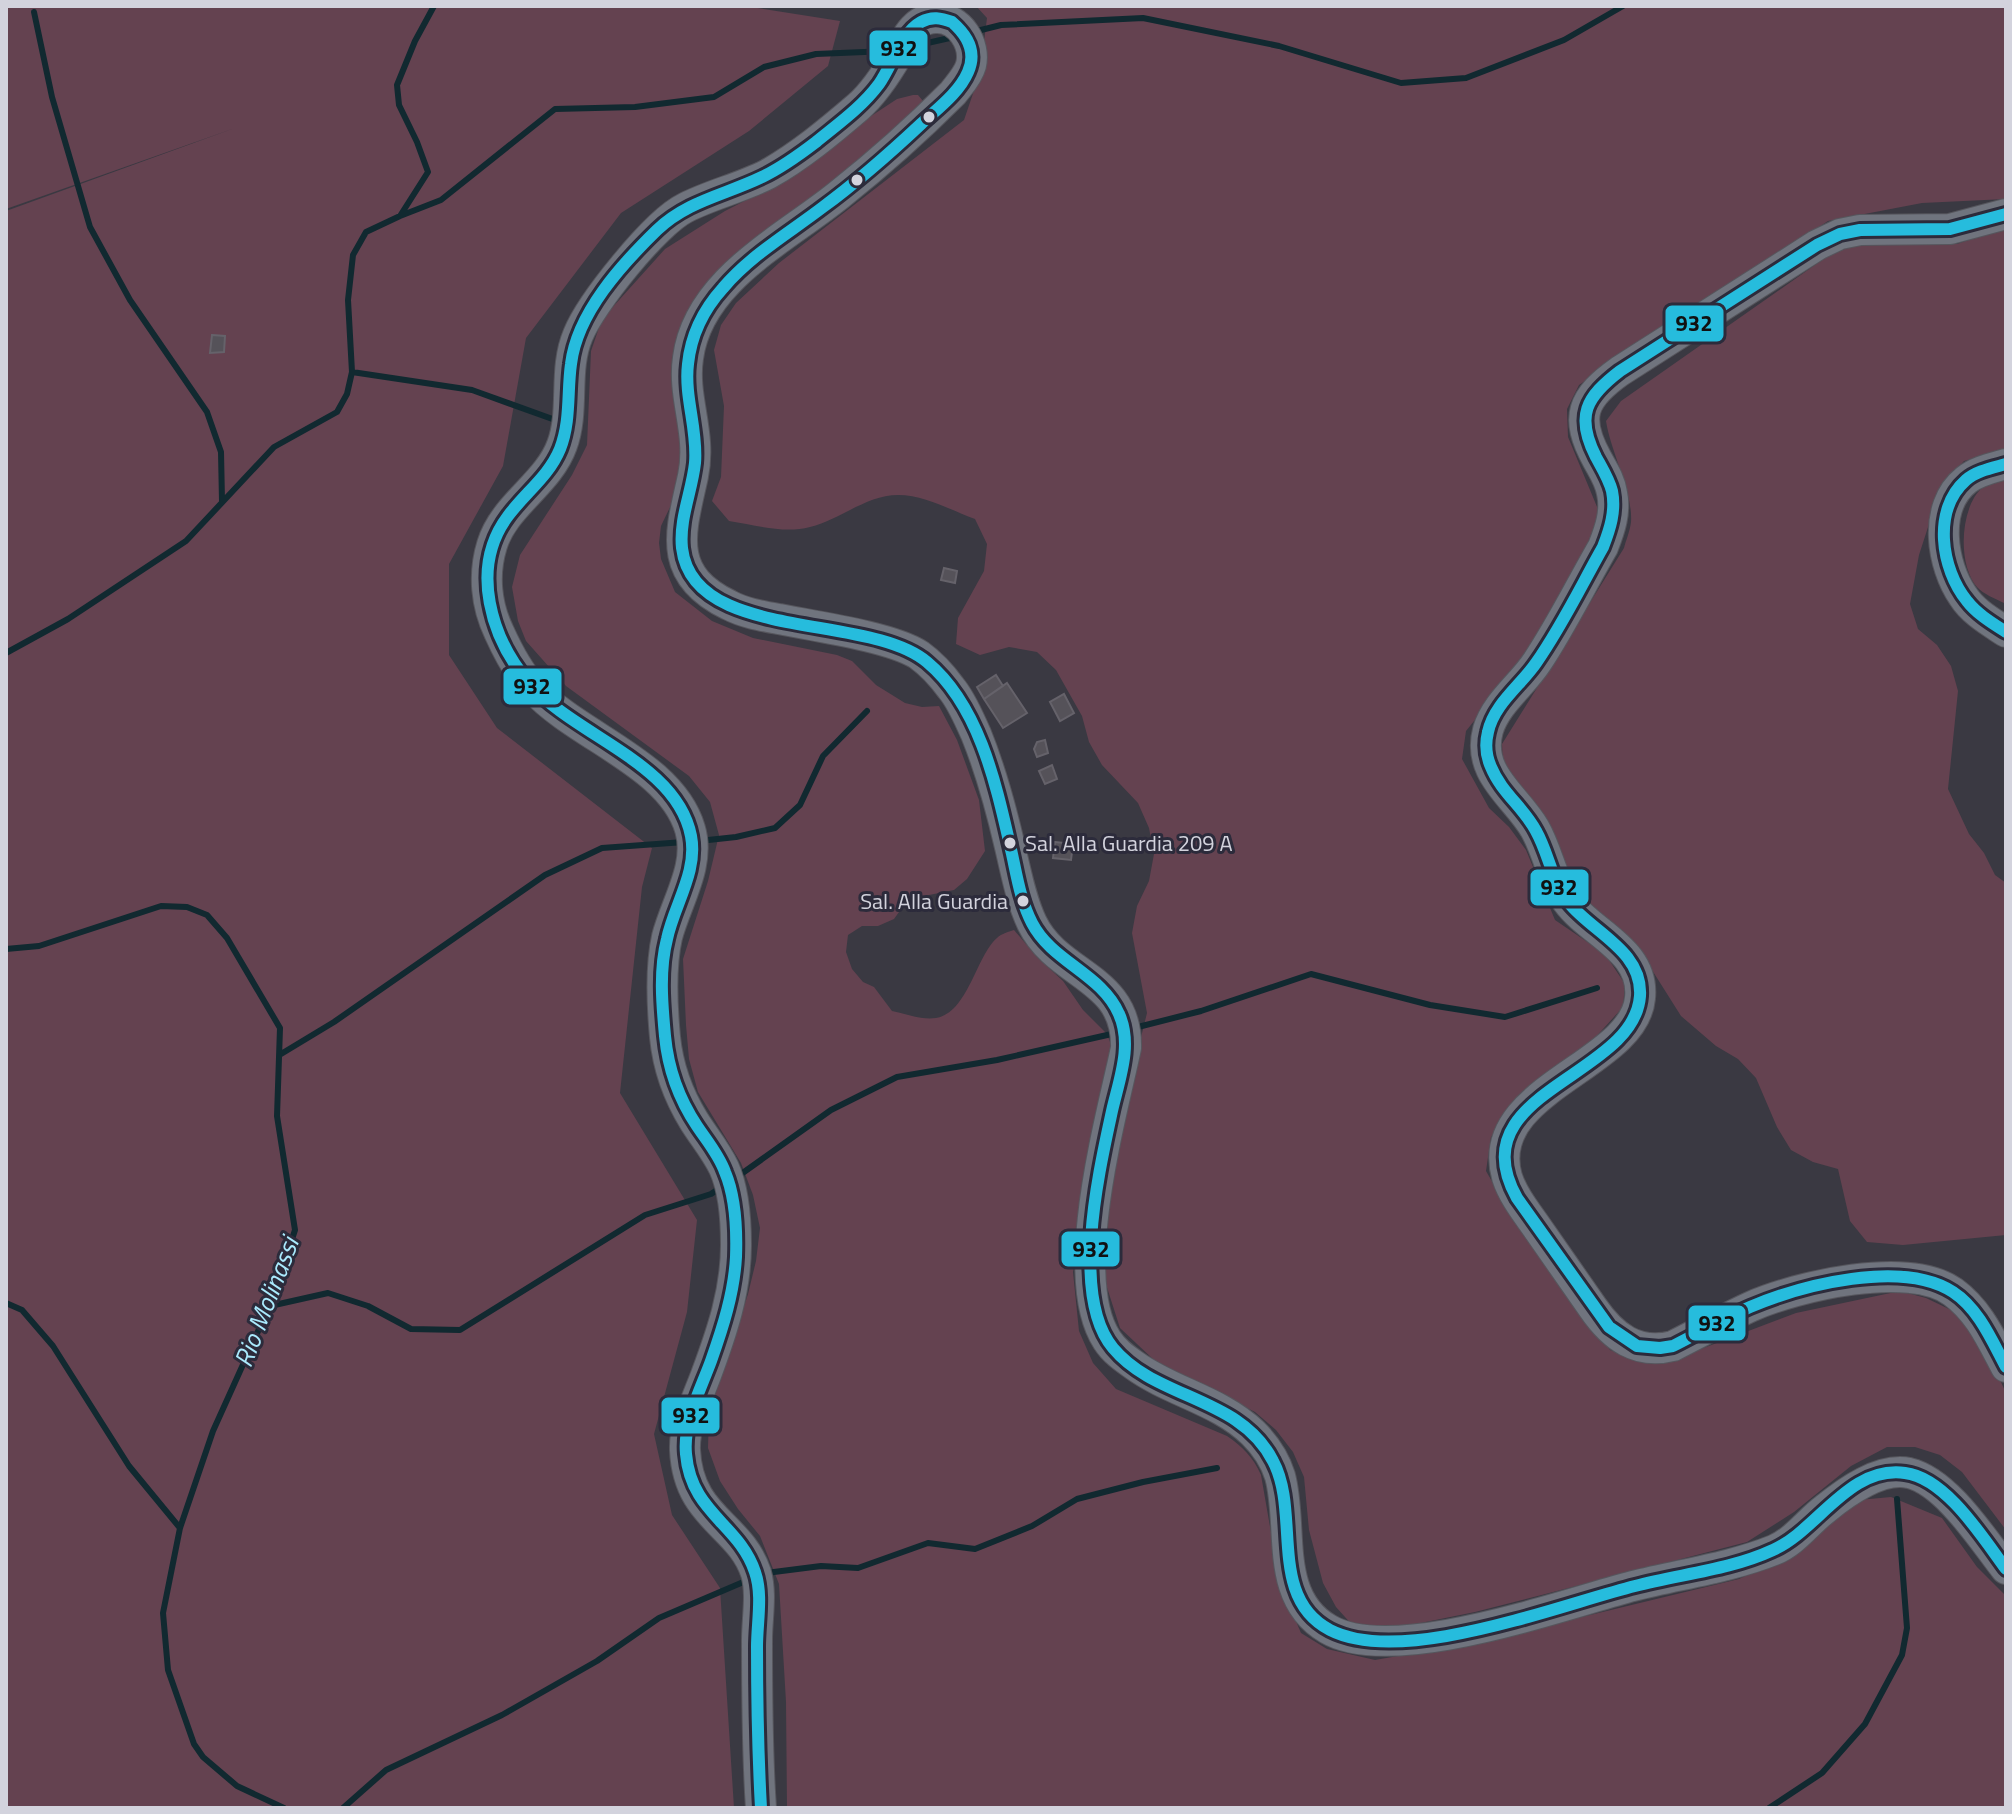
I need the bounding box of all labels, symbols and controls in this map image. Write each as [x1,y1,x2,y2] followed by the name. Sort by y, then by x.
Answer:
[868,29,929,67] line badge: 932
[881,31,917,65] text: 932
[921,109,937,125] unlabelled marker
[849,172,865,188] unlabelled marker
[1664,304,1725,343] line badge: 932
[1676,306,1712,340] text: 932
[502,667,563,706] line badge: 932
[514,669,550,703] text: 932
[1025,826,1233,860] place label: Sal. Alla Guardia 209 A
[1002,835,1018,851] marker: Sal. Alla Guardia 209 A
[1529,868,1590,907] line badge: 932
[1541,870,1577,904] text: 932
[860,884,1008,918] place label: Sal. Alla Guardia
[1015,893,1031,909] marker: Sal. Alla Guardia
[223,1229,310,1373] water label: Rio Molinassi
[1060,1230,1121,1268] line badge: 932
[1073,1232,1109,1266] text: 932
[1687,1304,1747,1342] line badge: 932
[1699,1306,1735,1340] text: 932
[660,1396,721,1435] line badge: 932
[673,1398,709,1432] text: 932

